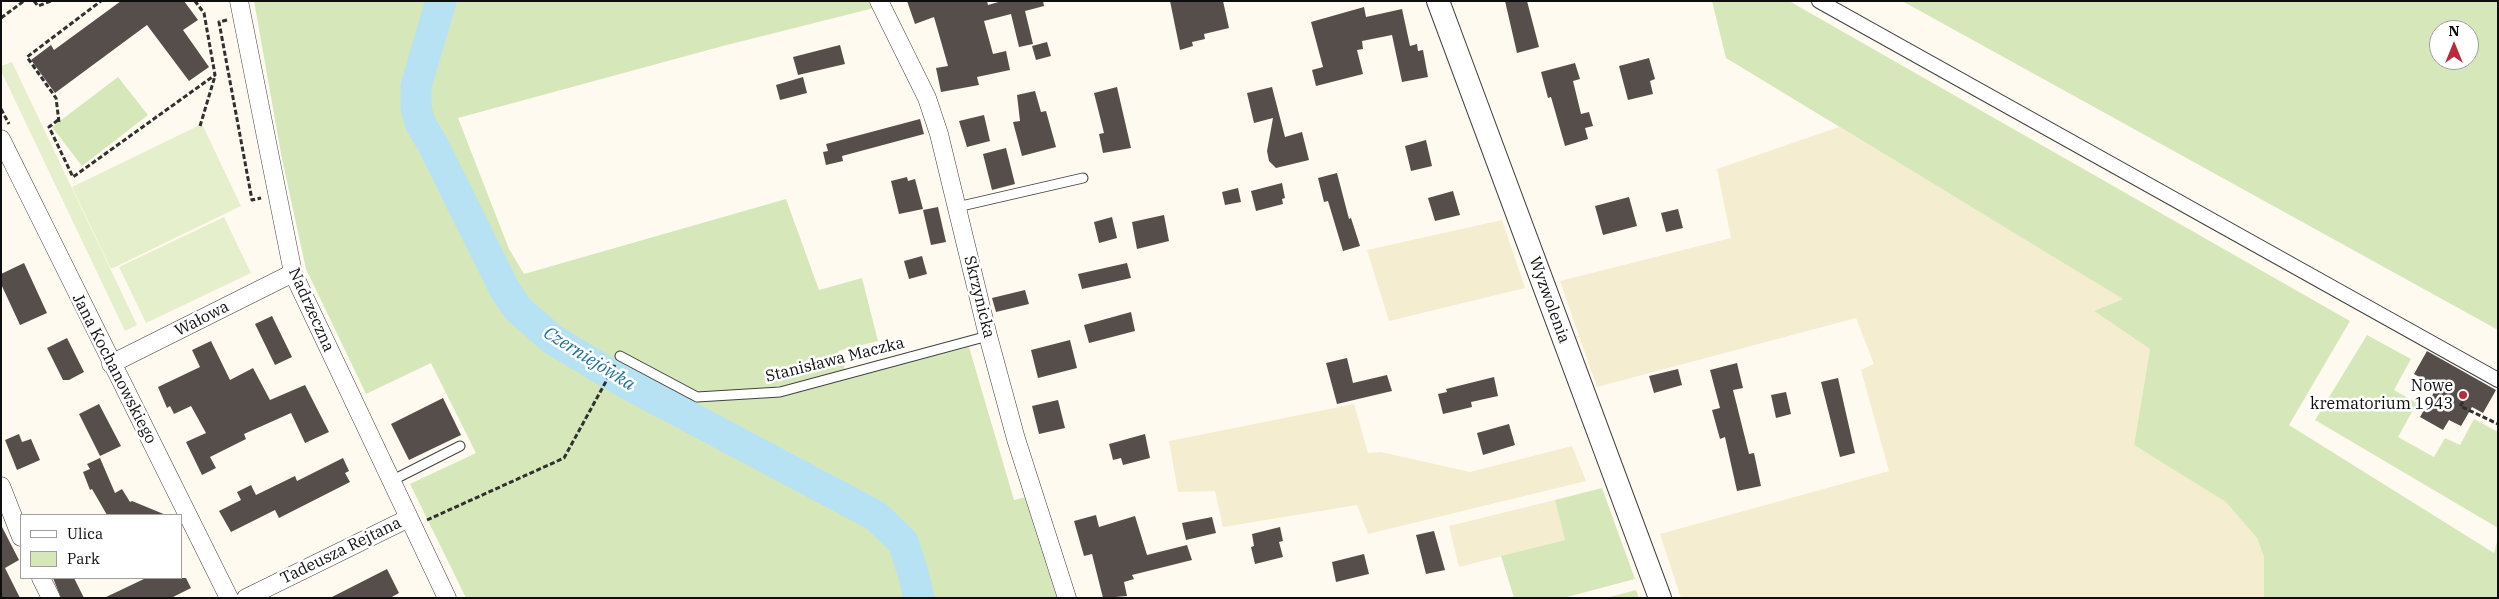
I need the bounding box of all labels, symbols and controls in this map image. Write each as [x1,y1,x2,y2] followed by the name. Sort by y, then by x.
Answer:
[2429,20,2479,70] north arrow
[2448,22,2460,40] text: N
[960,254,998,340] street label: Skrzynicka
[1524,254,1574,346] street label: Wyzwolenia
[284,265,338,355] street label: Nadrzeczna
[68,291,160,447] street label: Jana Kochanowskiego
[172,297,232,341] street label: Wałowa
[539,322,639,396] water label: Czerniejówka
[764,333,906,387] street label: Stanisława Maczka
[2310,376,2453,414] place label: Nowe krematorium 1943
[2457,389,2469,401] marker: Nowe krematorium 1943
[277,513,405,589] street label: Tadeusza Rejtana
[20,514,182,579] legend
[67,524,103,543] text: Ulica
[67,549,100,568] text: Park

